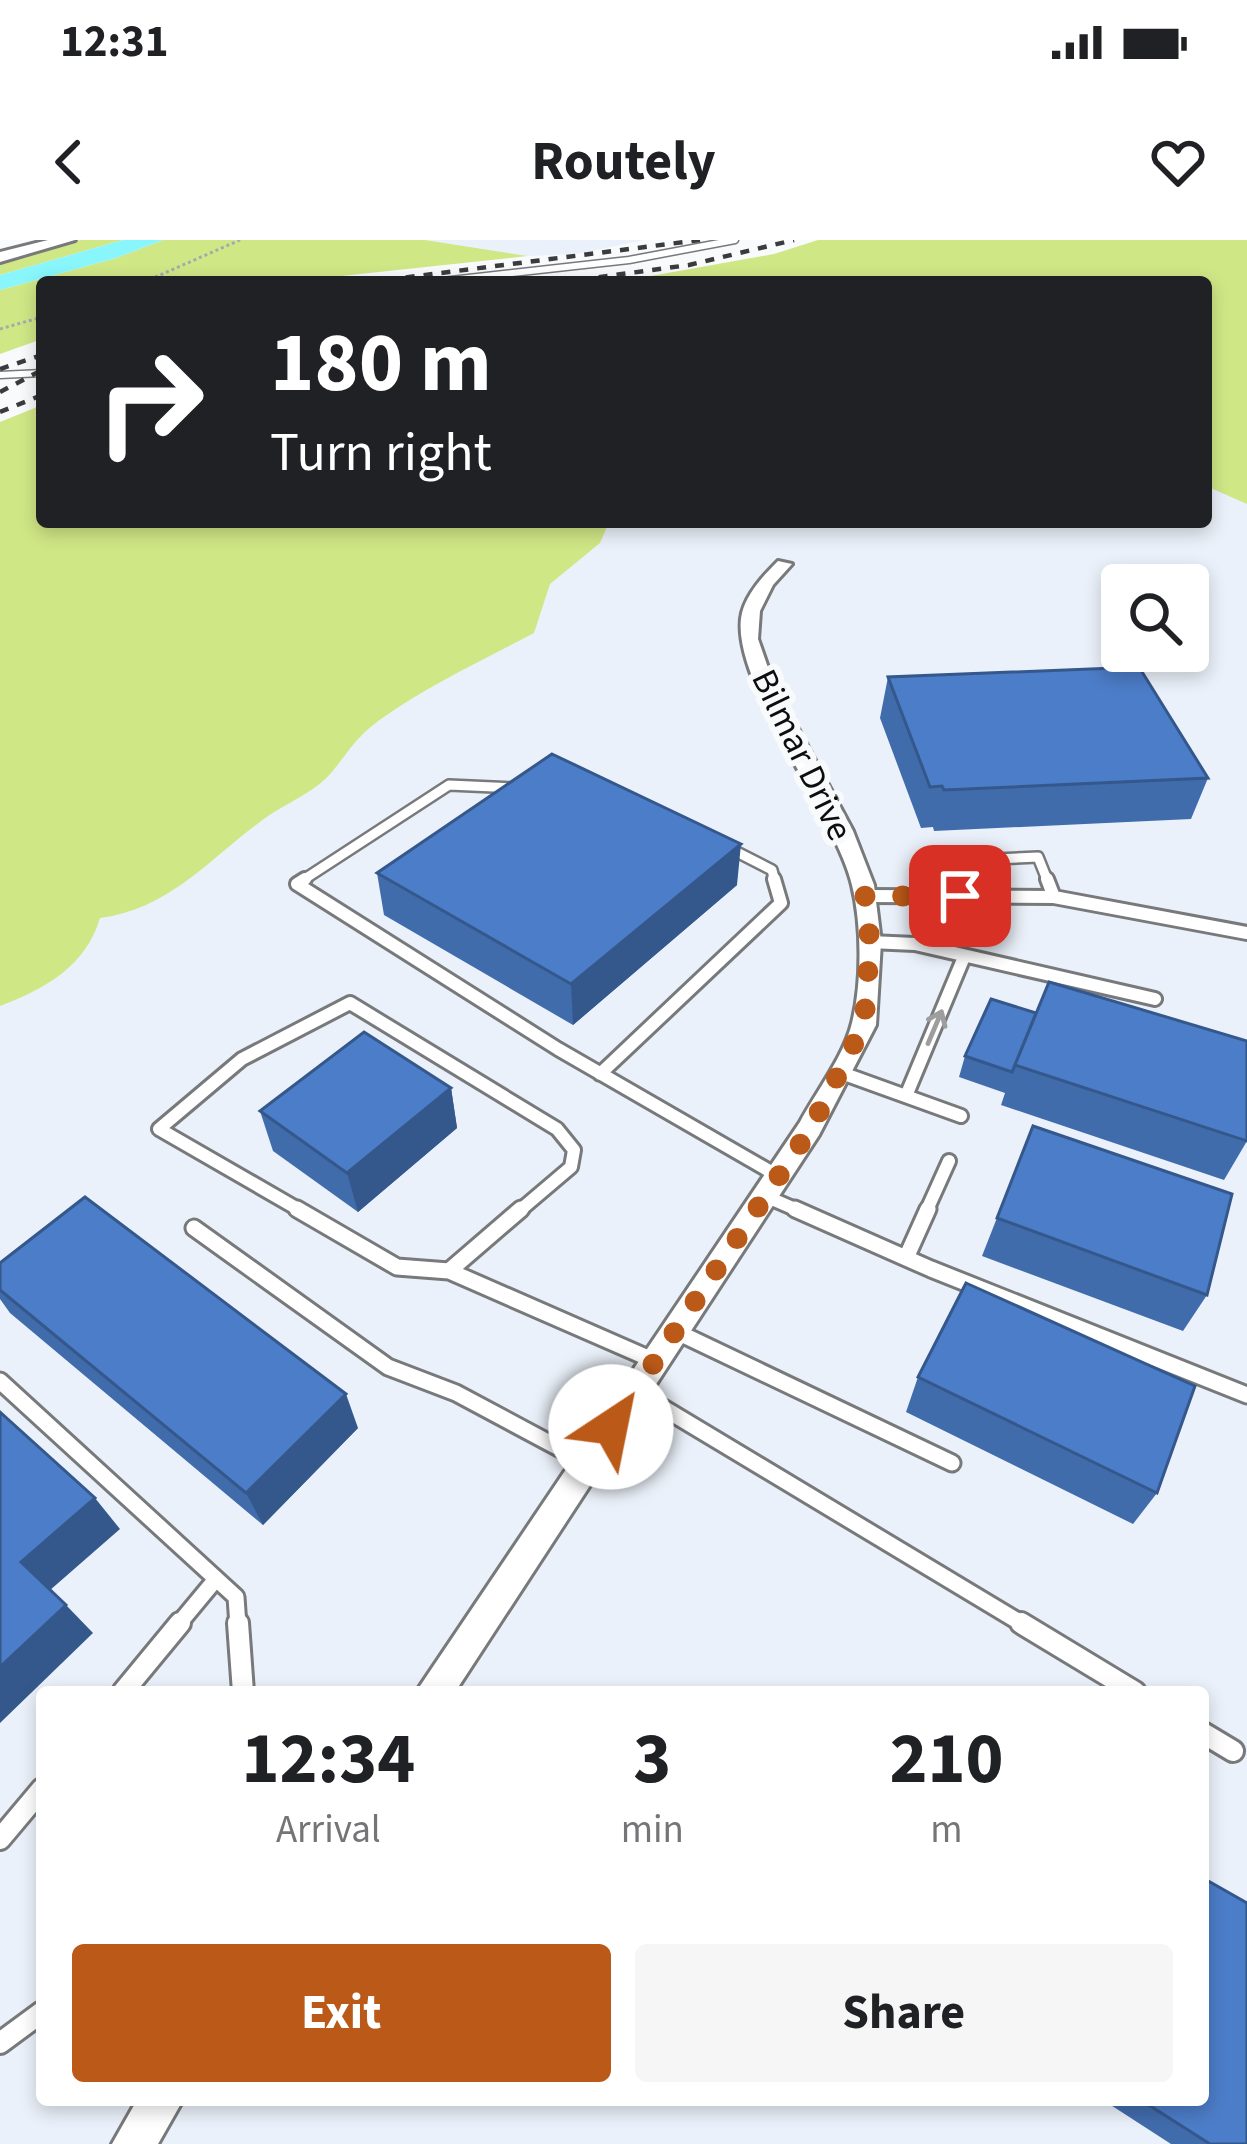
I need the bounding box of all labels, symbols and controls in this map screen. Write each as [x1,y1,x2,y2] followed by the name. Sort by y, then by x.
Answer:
[60,10,169,74] text: 12:31
[531,124,716,201] text: Routely
[36,129,102,195] icon: back
[1145,129,1211,195] icon: heart
[270,304,492,424] text: 180 m
[72,324,228,480] icon: right
[270,415,492,492] text: Turn right
[1101,564,1209,672] map controls
[1101,564,1209,672] button: search
[739,661,865,849] street label: Bilmar Drive
[909,845,1011,947] pin
[927,863,993,929] icon: arrive
[926,1009,947,1046] one-way arrow
[548,1364,674,1490] position arrow
[242,1708,415,1811] text: 12:34
[633,1708,671,1811] text: 3
[889,1708,1004,1811] text: 210
[276,1802,381,1858] text: Arrival
[621,1802,684,1858] text: min
[930,1802,963,1858] text: m
[72,1944,611,2082] button: Exit
[635,1944,1173,2082] button: Share

